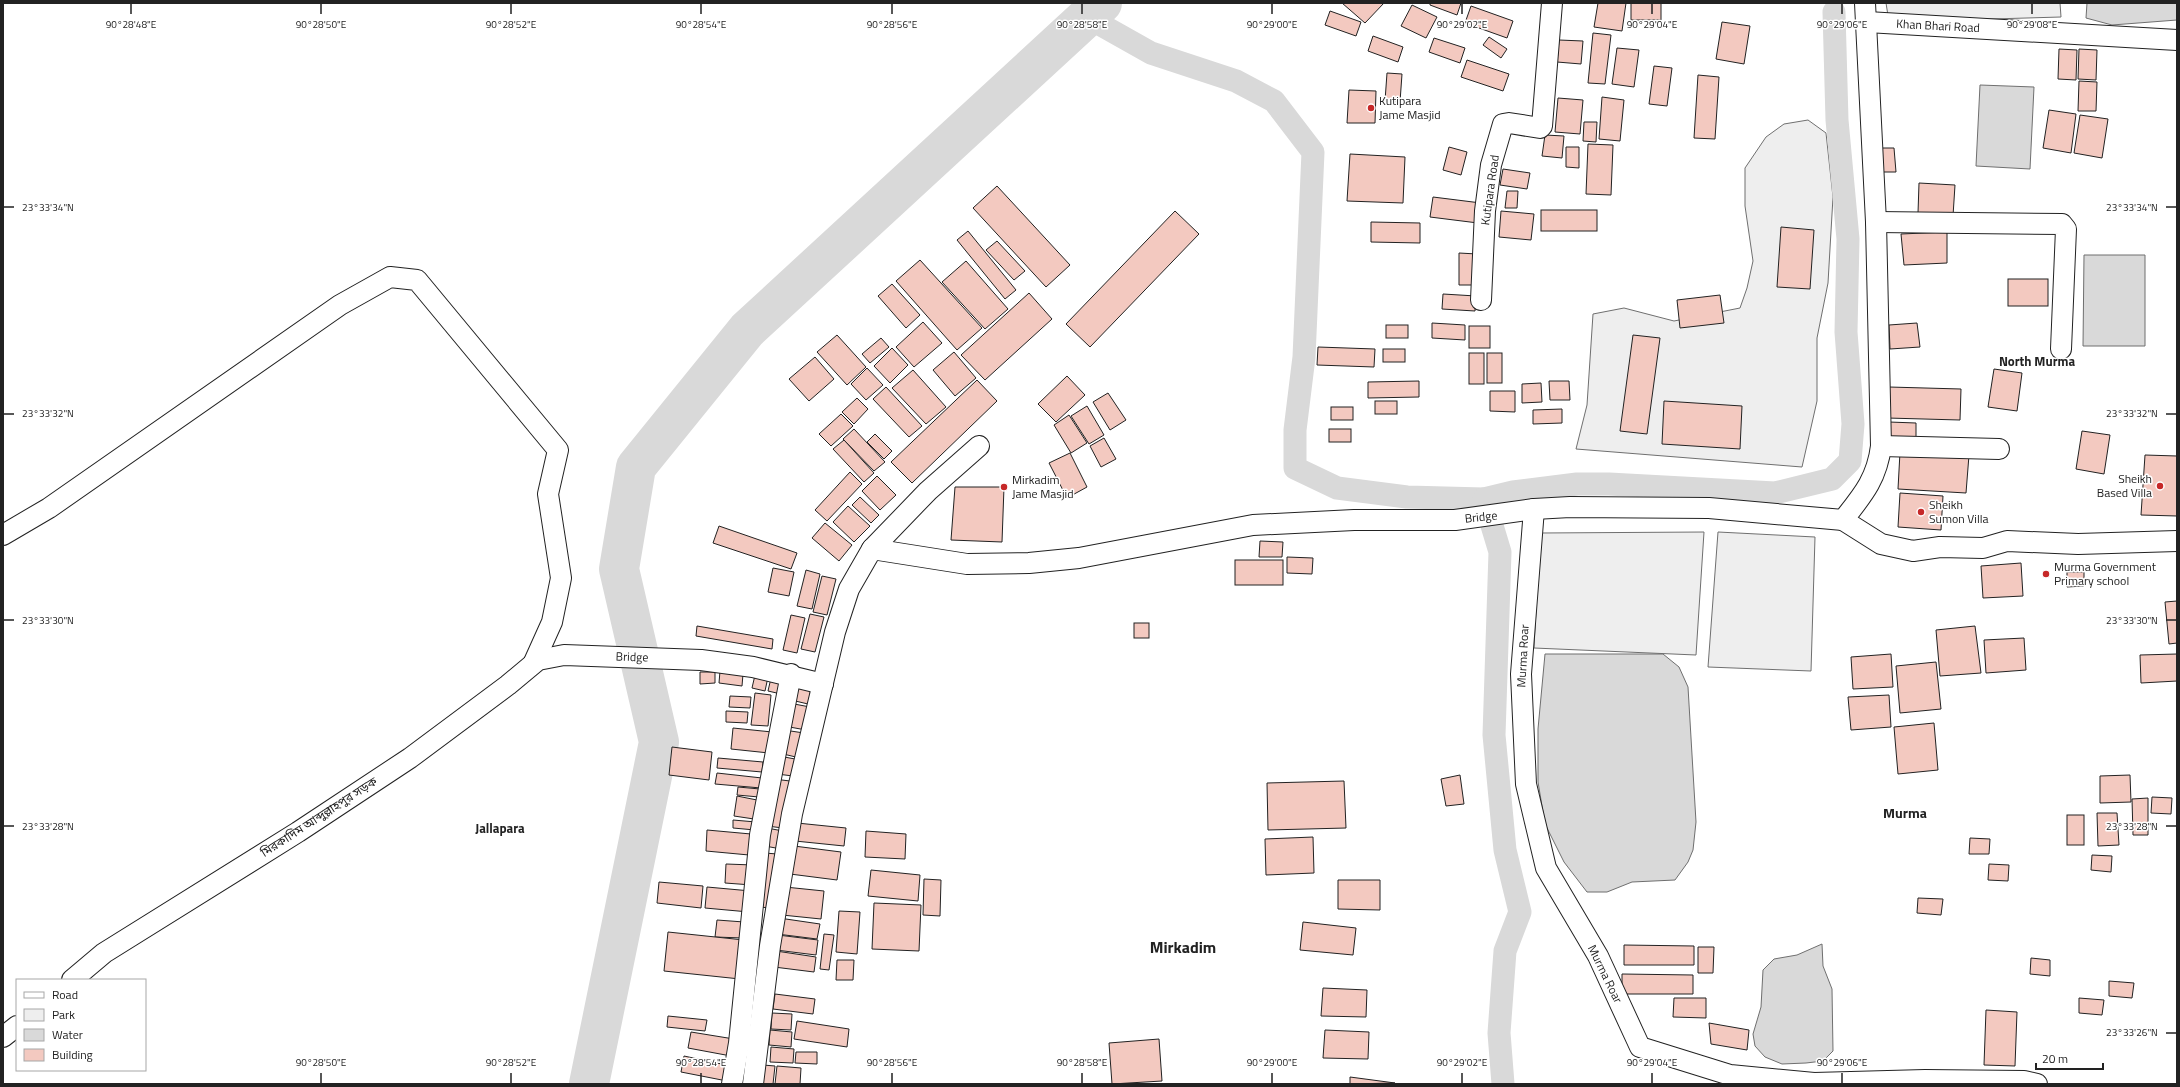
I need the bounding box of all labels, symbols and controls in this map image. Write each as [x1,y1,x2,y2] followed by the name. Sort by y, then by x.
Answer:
[1896,14,1980,37] street label: Khan Bhari Road
[106,17,157,32] text: 90°28'48"E
[296,17,347,32] text: 90°28'50"E
[486,17,537,32] text: 90°28'52"E
[676,17,727,32] text: 90°28'54"E
[867,17,918,32] text: 90°28'56"E
[1057,17,1108,32] text: 90°28'58"E
[1247,17,1298,32] text: 90°29'00"E
[1437,17,1488,32] text: 90°29'02"E
[1627,17,1678,32] text: 90°29'04"E
[1817,17,1868,32] text: 90°29'06"E
[2007,17,2058,32] text: 90°29'08"E
[1379,91,1441,124] place label: Kutipara Jame Masjid
[1366,103,1376,113] marker: Kutipara Jame Masjid
[1475,153,1504,226] street label: Kutipara Road
[22,200,74,215] text: 23°33'34"N
[2106,200,2158,215] text: 23°33'34"N
[1999,351,2075,371] district label: North Murma
[22,406,74,421] text: 23°33'32"N
[2106,406,2158,421] text: 23°33'32"N
[2097,469,2152,502] place label: Sheikh Based Villa
[1012,470,1074,503] place label: Mirkadim Jame Masjid
[2155,481,2165,491] marker: Sheikh Based Villa
[999,482,1009,492] marker: Mirkadim Jame Masjid
[1929,495,1989,528] place label: Sheikh Sumon Villa
[1464,505,1498,528] street label: Bridge
[1916,507,1926,517] marker: Sheikh Sumon Villa
[2054,557,2157,590] place label: Murma Government Primary school
[2041,569,2051,579] marker: Murma Government Primary school
[22,613,74,628] text: 23°33'30"N
[2106,613,2158,628] text: 23°33'30"N
[1511,624,1534,688] street label: Murma Roar
[615,646,649,667] street label: Bridge
[256,771,381,862] street label: মিরকাদিম আব্দুল্লাহপুর সড়ক
[1883,802,1927,823] district label: Murma
[475,818,525,838] district label: Jallapara
[22,819,74,834] text: 23°33'28"N
[2106,819,2158,834] text: 23°33'28"N
[1150,935,1216,959] district label: Mirkadim
[1583,941,1628,1006] street label: Murma Roar
[16,979,146,1071] legend
[52,985,78,1004] text: Road
[52,1005,75,1024] text: Park
[52,1025,83,1044] text: Water
[2106,1025,2158,1040] text: 23°33'26"N
[52,1045,93,1064] text: Building
[2036,1045,2103,1071] scale bar
[2042,1049,2068,1068] text: 20 m
[296,1055,347,1070] text: 90°28'50"E
[486,1055,537,1070] text: 90°28'52"E
[676,1055,727,1070] text: 90°28'54"E
[867,1055,918,1070] text: 90°28'56"E
[1057,1055,1108,1070] text: 90°28'58"E
[1247,1055,1298,1070] text: 90°29'00"E
[1437,1055,1488,1070] text: 90°29'02"E
[1627,1055,1678,1070] text: 90°29'04"E
[1817,1055,1868,1070] text: 90°29'06"E

